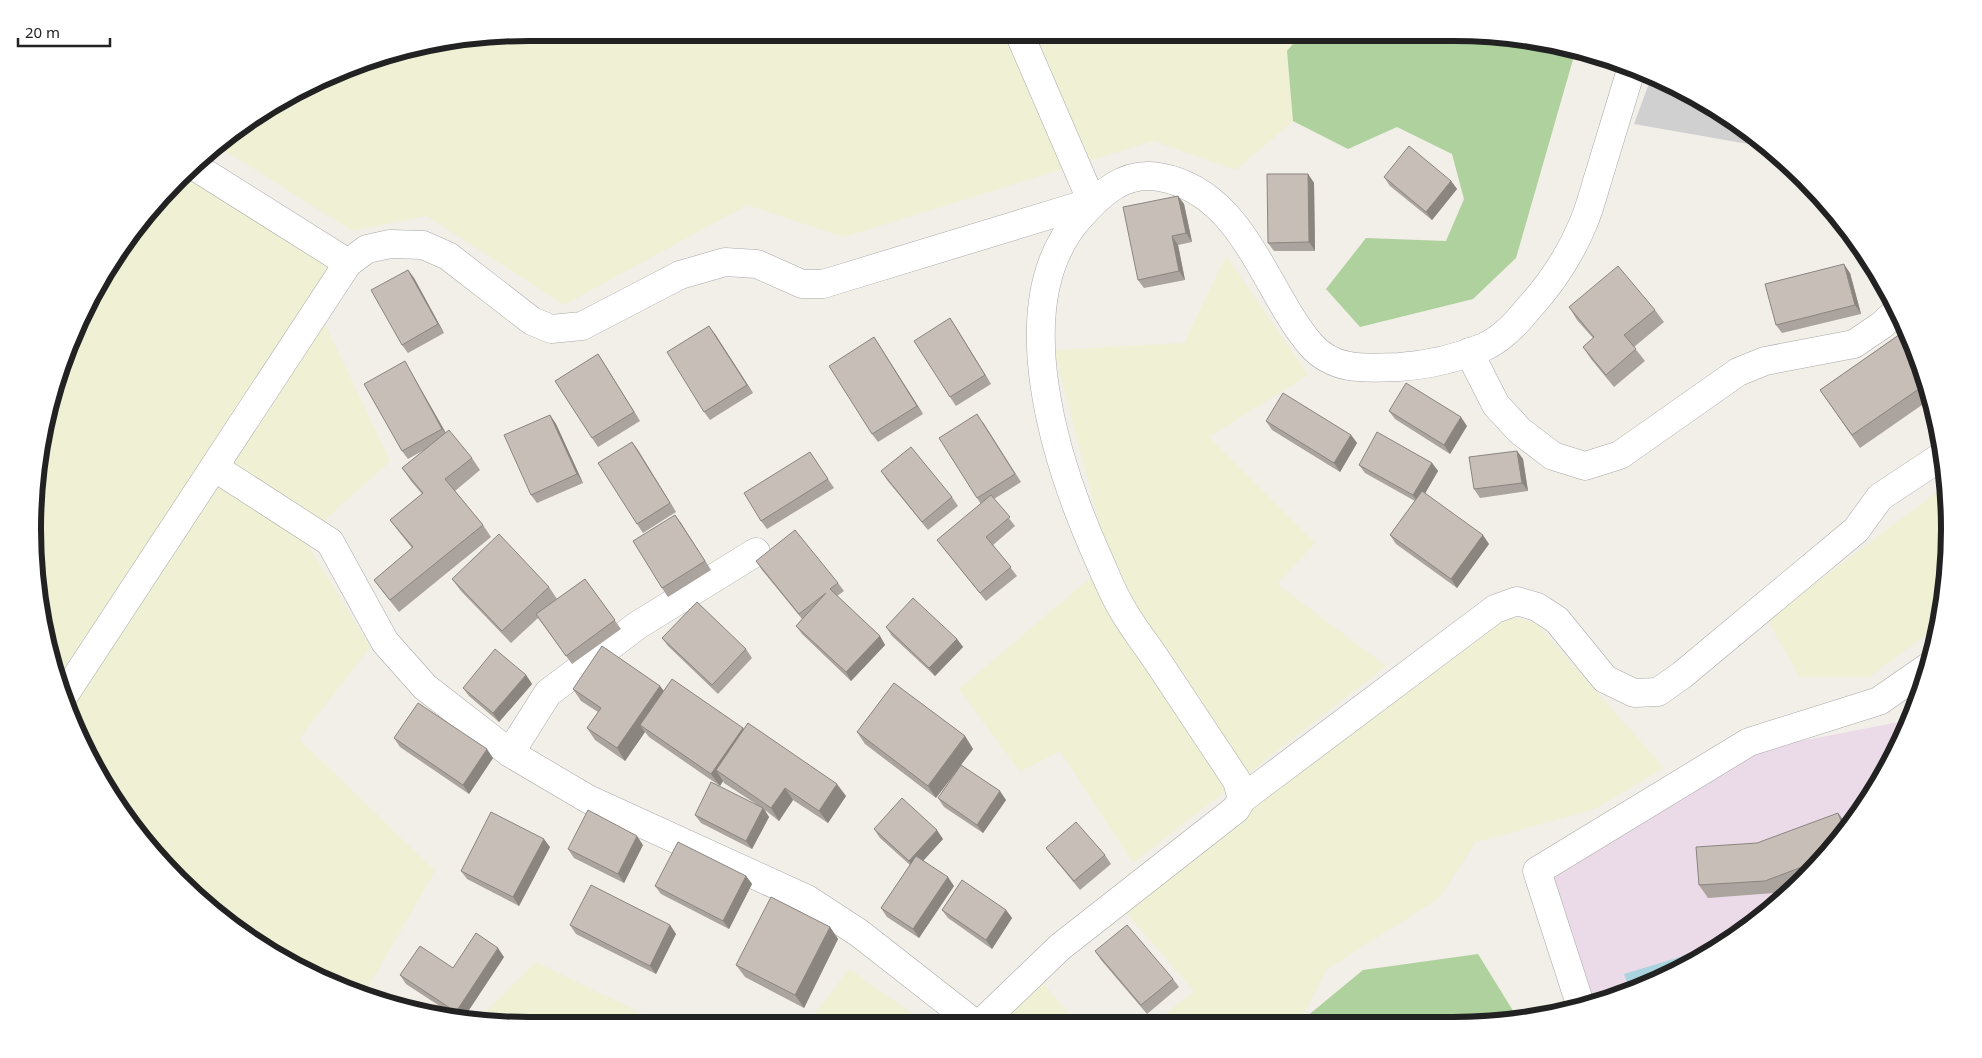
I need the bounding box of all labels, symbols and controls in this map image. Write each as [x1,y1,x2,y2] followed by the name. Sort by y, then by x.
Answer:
[18,15,110,47] scale bar
[25,22,60,42] text: 20 m

